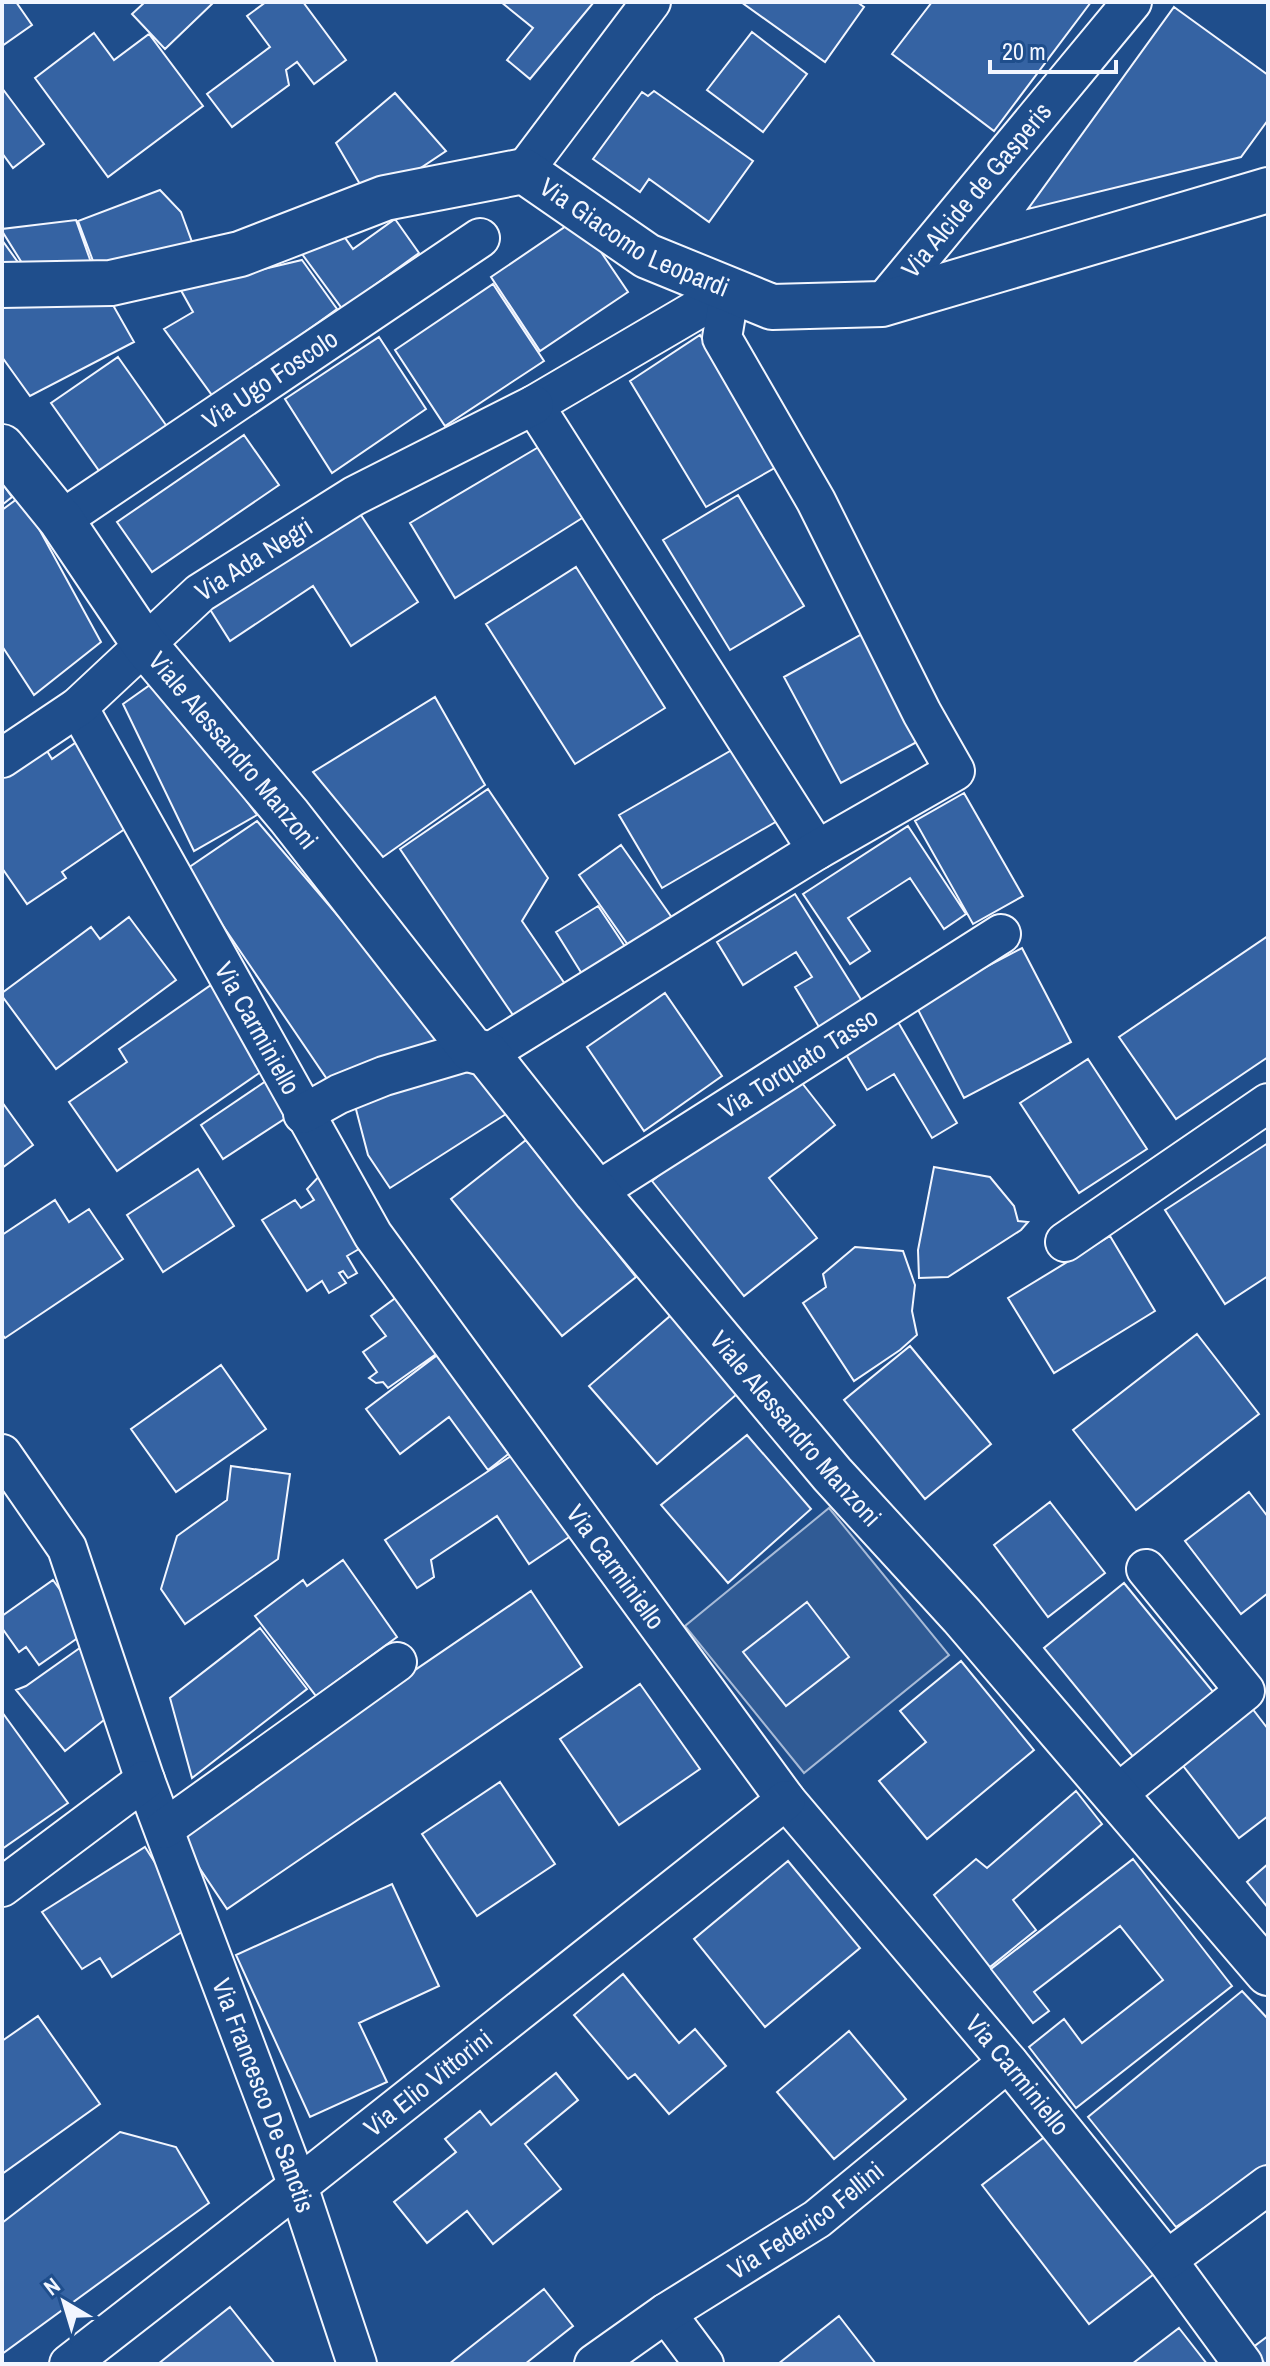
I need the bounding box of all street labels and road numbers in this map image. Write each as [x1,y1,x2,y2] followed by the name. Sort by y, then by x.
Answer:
[893,95,1059,285] street label: Via Alcide de Gasperis
[533,169,735,305] street label: Via Giacomo Leopardi
[195,321,344,437] street label: Via Ugo Foscolo
[188,509,319,609] street label: Via Ada Negri
[141,644,326,856] street label: Viale Alessandro Manzoni
[207,955,309,1101] street label: Via Carminiello
[712,999,884,1126] street label: Via Torquato Tasso
[702,1323,890,1534] street label: Viale Alessandro Manzoni
[559,1497,673,1636] street label: Via Carminiello
[204,1973,324,2217] street label: Via Francesco De Sanctis
[958,2007,1078,2142] street label: Via Carminiello
[356,2021,499,2144] street label: Via Elio Vittorini
[721,2153,891,2287] street label: Via Federico Fellini

